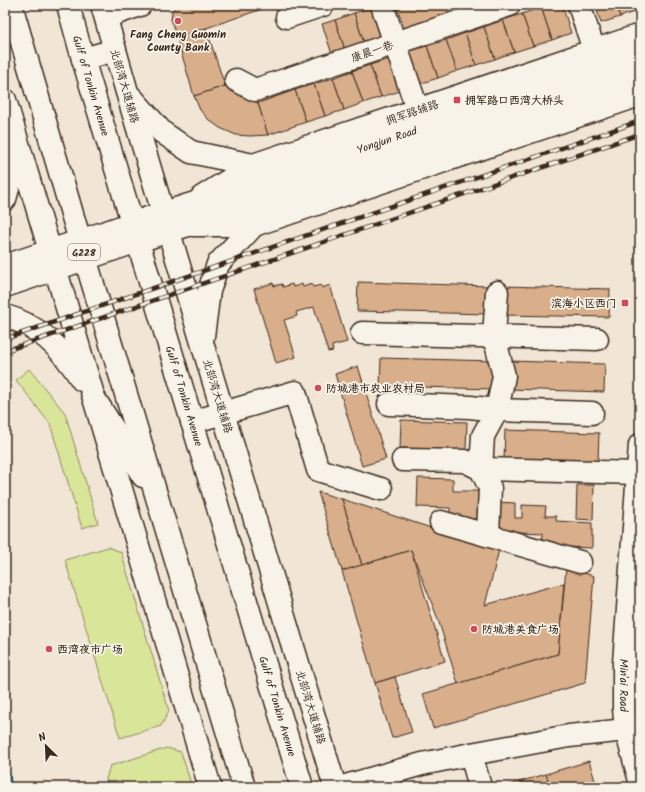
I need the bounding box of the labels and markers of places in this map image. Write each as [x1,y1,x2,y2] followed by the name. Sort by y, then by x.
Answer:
[173,16,183,26] marker: Fang Cheng Guomin County Bank
[130,26,226,57] place label: Fang Cheng Guomin County Bank
[465,92,564,110] place label: 拥军路口西湾大桥头
[452,95,462,105] marker: 拥军路口西湾大桥头
[551,295,617,313] place label: 滨海小区西门
[620,298,630,308] marker: 滨海小区西门
[326,380,425,398] place label: 防城港市农业农村局
[313,383,323,393] marker: 防城港市农业农村局
[482,621,559,639] place label: 防城港美食广场
[469,624,479,634] marker: 防城港美食广场
[57,641,123,659] place label: 西湾夜市广场
[44,644,54,654] marker: 西湾夜市广场

